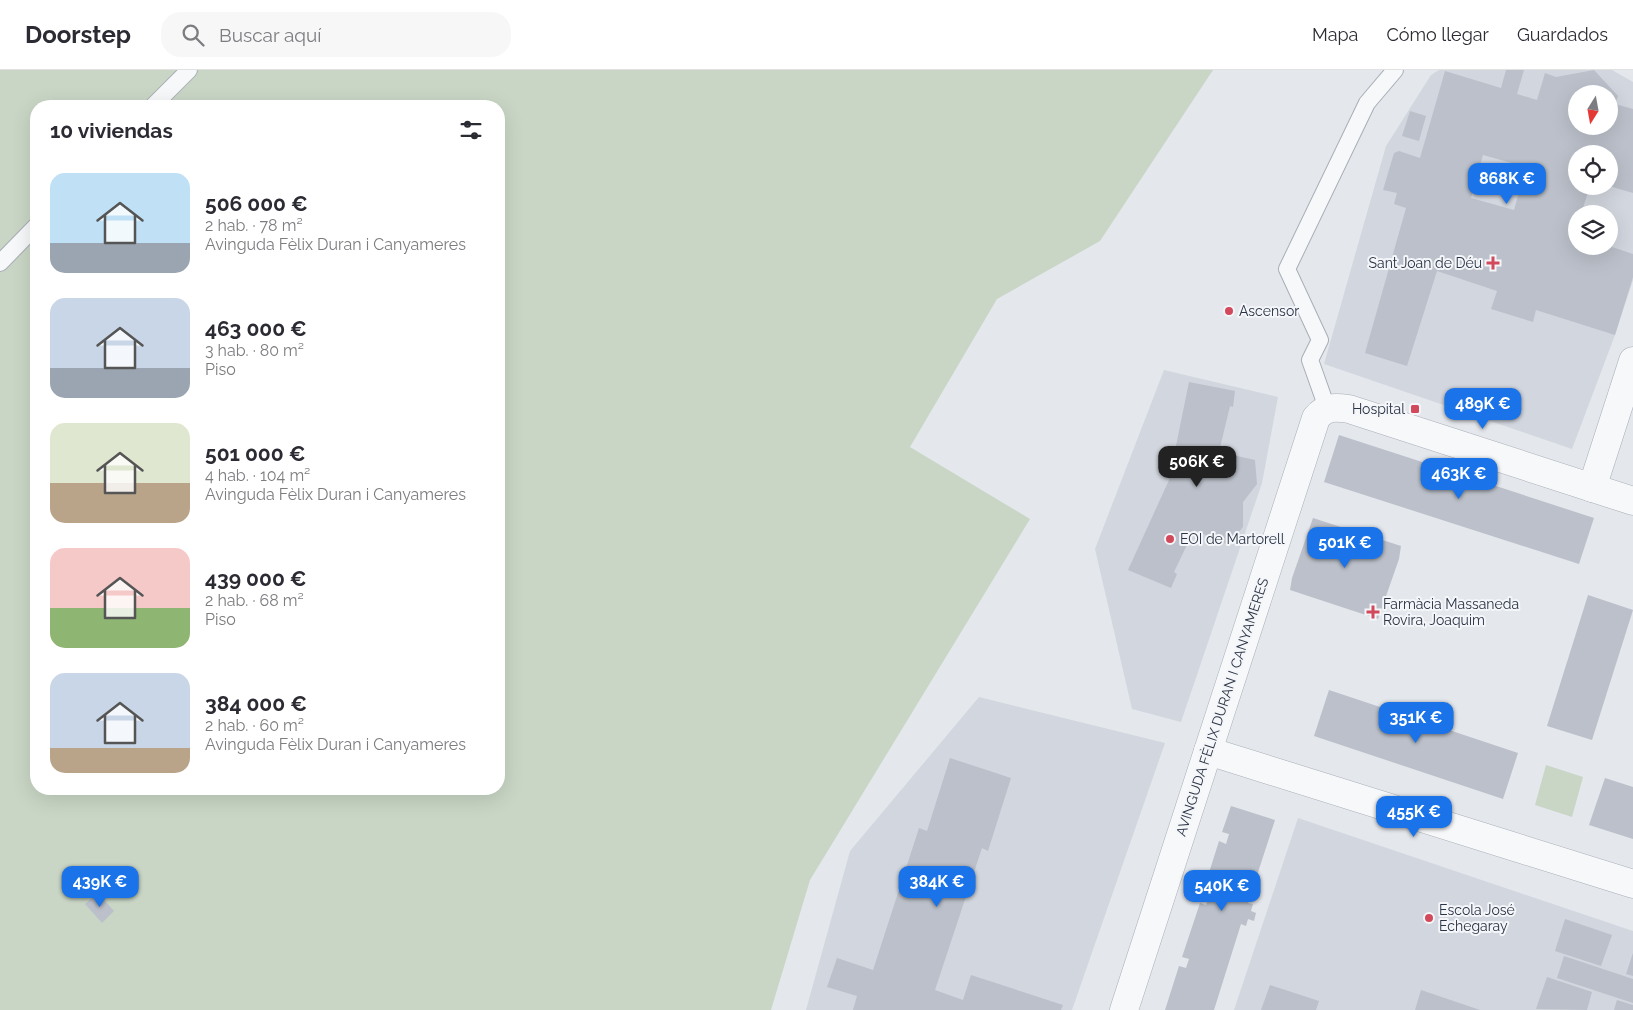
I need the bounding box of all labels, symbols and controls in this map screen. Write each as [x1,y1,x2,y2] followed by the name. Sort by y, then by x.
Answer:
[161,12,511,57] search box
[25,20,131,49] text: Doorstep
[179,21,207,49] icon: search
[219,24,322,46] text: Buscar aquí
[1312,24,1358,45] text: Mapa
[1386,24,1489,45] text: Cómo llegar
[1517,24,1608,45] text: Guardados
[1568,85,1618,135] north arrow
[1568,85,1618,255] map controls
[457,116,485,144] icon: filters
[50,118,173,143] text: 10 viviendas
[1568,145,1618,195] button: locate
[1466,162,1548,205] pin: 868K €
[1479,169,1535,188] text: 868K €
[205,191,308,216] text: 506 000 €
[90,193,150,253] icon: home
[1568,205,1618,255] button: layers
[205,216,303,235] text: 2 hab. · 78 m²
[205,235,466,254] text: Avinguda Fèlix Duran i Canyameres
[1369,255,1482,271] place label: Sant Joan de Déu
[1486,256,1500,270] marker: Sant Joan de Déu
[1239,303,1299,319] place label: Ascensor
[1223,305,1235,317] marker: Ascensor
[205,316,307,341] text: 463 000 €
[90,318,150,378] icon: home
[205,341,304,360] text: 3 hab. · 80 m²
[205,360,236,379] text: Piso
[1442,388,1524,430] pin: 489K €
[1455,394,1511,413] text: 489K €
[1352,401,1405,417] place label: Hospital
[1409,403,1421,415] marker: Hospital
[205,441,305,466] text: 501 000 €
[90,443,150,503] icon: home
[1156,446,1238,488] pin: 506K €
[1169,452,1225,471] text: 506K €
[1418,458,1500,500] pin: 463K €
[1432,464,1486,483] text: 463K €
[205,466,310,485] text: 4 hab. · 104 m²
[205,485,466,504] text: Avinguda Fèlix Duran i Canyameres
[1304,526,1386,569] pin: 501K €
[1180,531,1285,547] place label: EOI de Martorell
[1164,533,1176,545] marker: EOI de Martorell
[1318,533,1372,552] text: 501K €
[205,566,307,591] text: 439 000 €
[90,568,150,628] icon: home
[1172,575,1272,838] street label: AVINGUDA FÈLIX DURAN I CANYAMERES
[205,591,304,610] text: 2 hab. · 68 m²
[1383,596,1519,628] place label: Farmàcia Massaneda Rovira, Joaquim
[1367,606,1379,618] marker: Farmàcia Massaneda Rovira, Joaquim
[205,610,236,629] text: Piso
[205,691,307,716] text: 384 000 €
[90,693,150,753] icon: home
[1375,702,1457,744] pin: 351K €
[1390,708,1442,727] text: 351K €
[205,716,304,735] text: 2 hab. · 60 m²
[205,735,466,754] text: Avinguda Fèlix Duran i Canyameres
[1373,796,1455,838] pin: 455K €
[1387,802,1441,821] text: 455K €
[59,866,141,908] pin: 439K €
[896,866,978,908] pin: 384K €
[1181,870,1263,912] pin: 540K €
[73,872,127,891] text: 439K €
[910,872,964,891] text: 384K €
[1195,876,1249,895] text: 540K €
[1439,902,1515,934] place label: Escola José Echegaray
[1423,912,1435,924] marker: Escola José Echegaray

